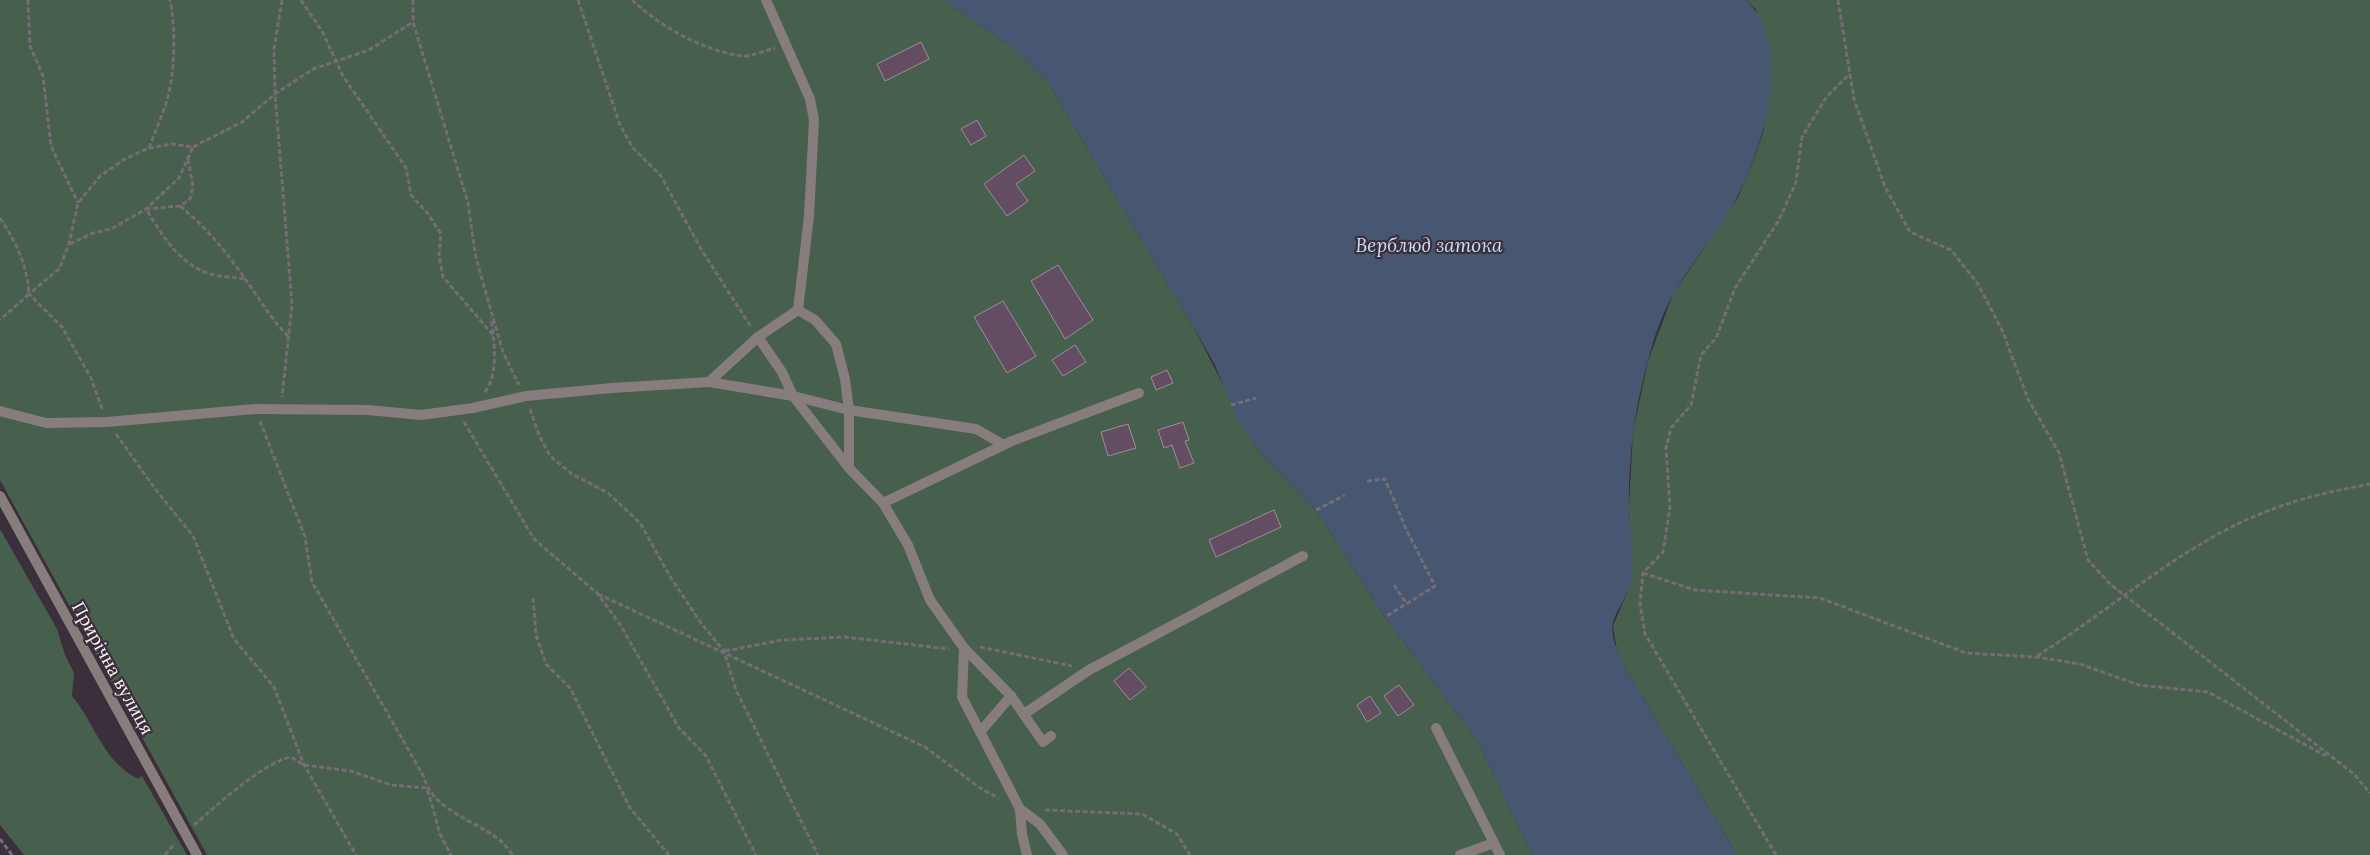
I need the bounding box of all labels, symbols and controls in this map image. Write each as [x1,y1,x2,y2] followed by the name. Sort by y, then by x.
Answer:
[1355,233,1503,257] water label: Верблюд затока
[67,598,159,738] street label: Прирічна вулиця

